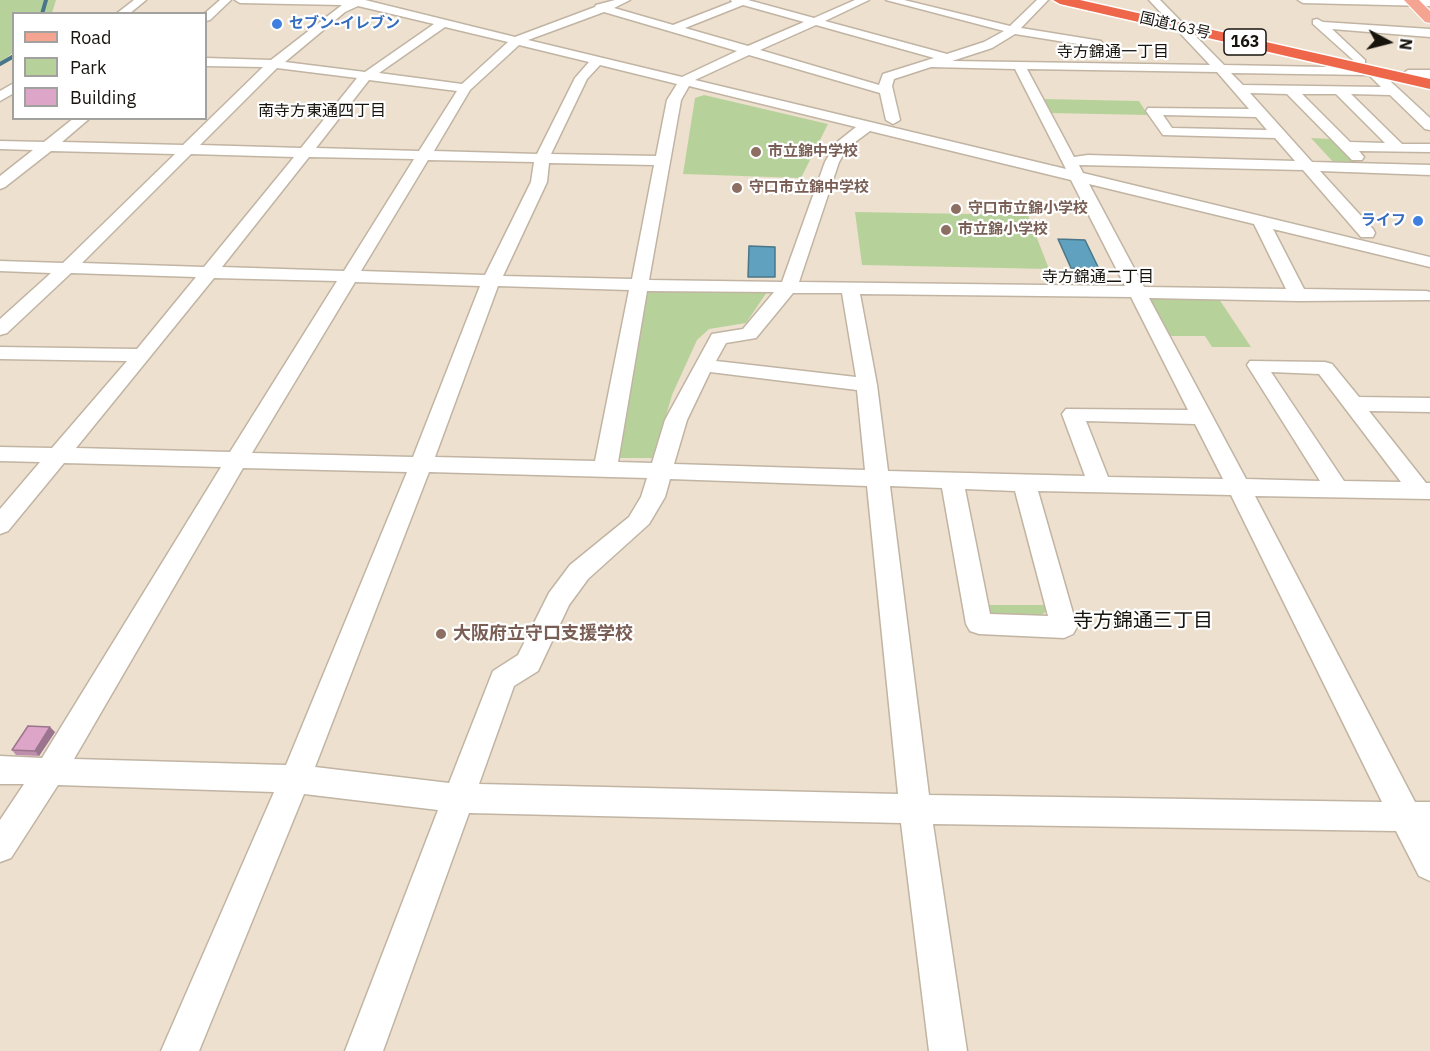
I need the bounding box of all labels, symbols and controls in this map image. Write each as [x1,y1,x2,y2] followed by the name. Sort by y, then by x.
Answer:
[1138,9,1212,43] street label: 国道163号
[12,12,207,120] legend
[1358,12,1418,72] north arrow
[289,15,400,33] place label: セブン-イレブン
[270,17,284,31] marker: セブン-イレブン
[70,26,111,49] text: Road
[1224,29,1266,55] road number: 163
[1395,37,1416,51] text: N
[1057,42,1169,62] district label: 寺方錦通一丁目
[70,56,106,79] text: Park
[70,86,136,109] text: Building
[258,101,386,121] district label: 南寺方東通四丁目
[768,143,858,161] place label: 市立錦中学校
[749,145,763,159] marker: 市立錦中学校
[749,179,869,197] place label: 守口市立錦中学校
[730,181,744,195] marker: 守口市立錦中学校
[968,200,1088,218] place label: 守口市立錦小学校
[949,202,963,216] marker: 守口市立錦小学校
[1361,212,1406,230] place label: ライフ
[1411,214,1425,228] marker: ライフ
[958,221,1048,239] place label: 市立錦小学校
[939,223,953,237] marker: 市立錦小学校
[1042,267,1154,287] district label: 寺方錦通二丁目
[1073,609,1213,633] district label: 寺方錦通三丁目
[453,623,633,645] place label: 大阪府立守口支援学校
[434,627,448,641] marker: 大阪府立守口支援学校

